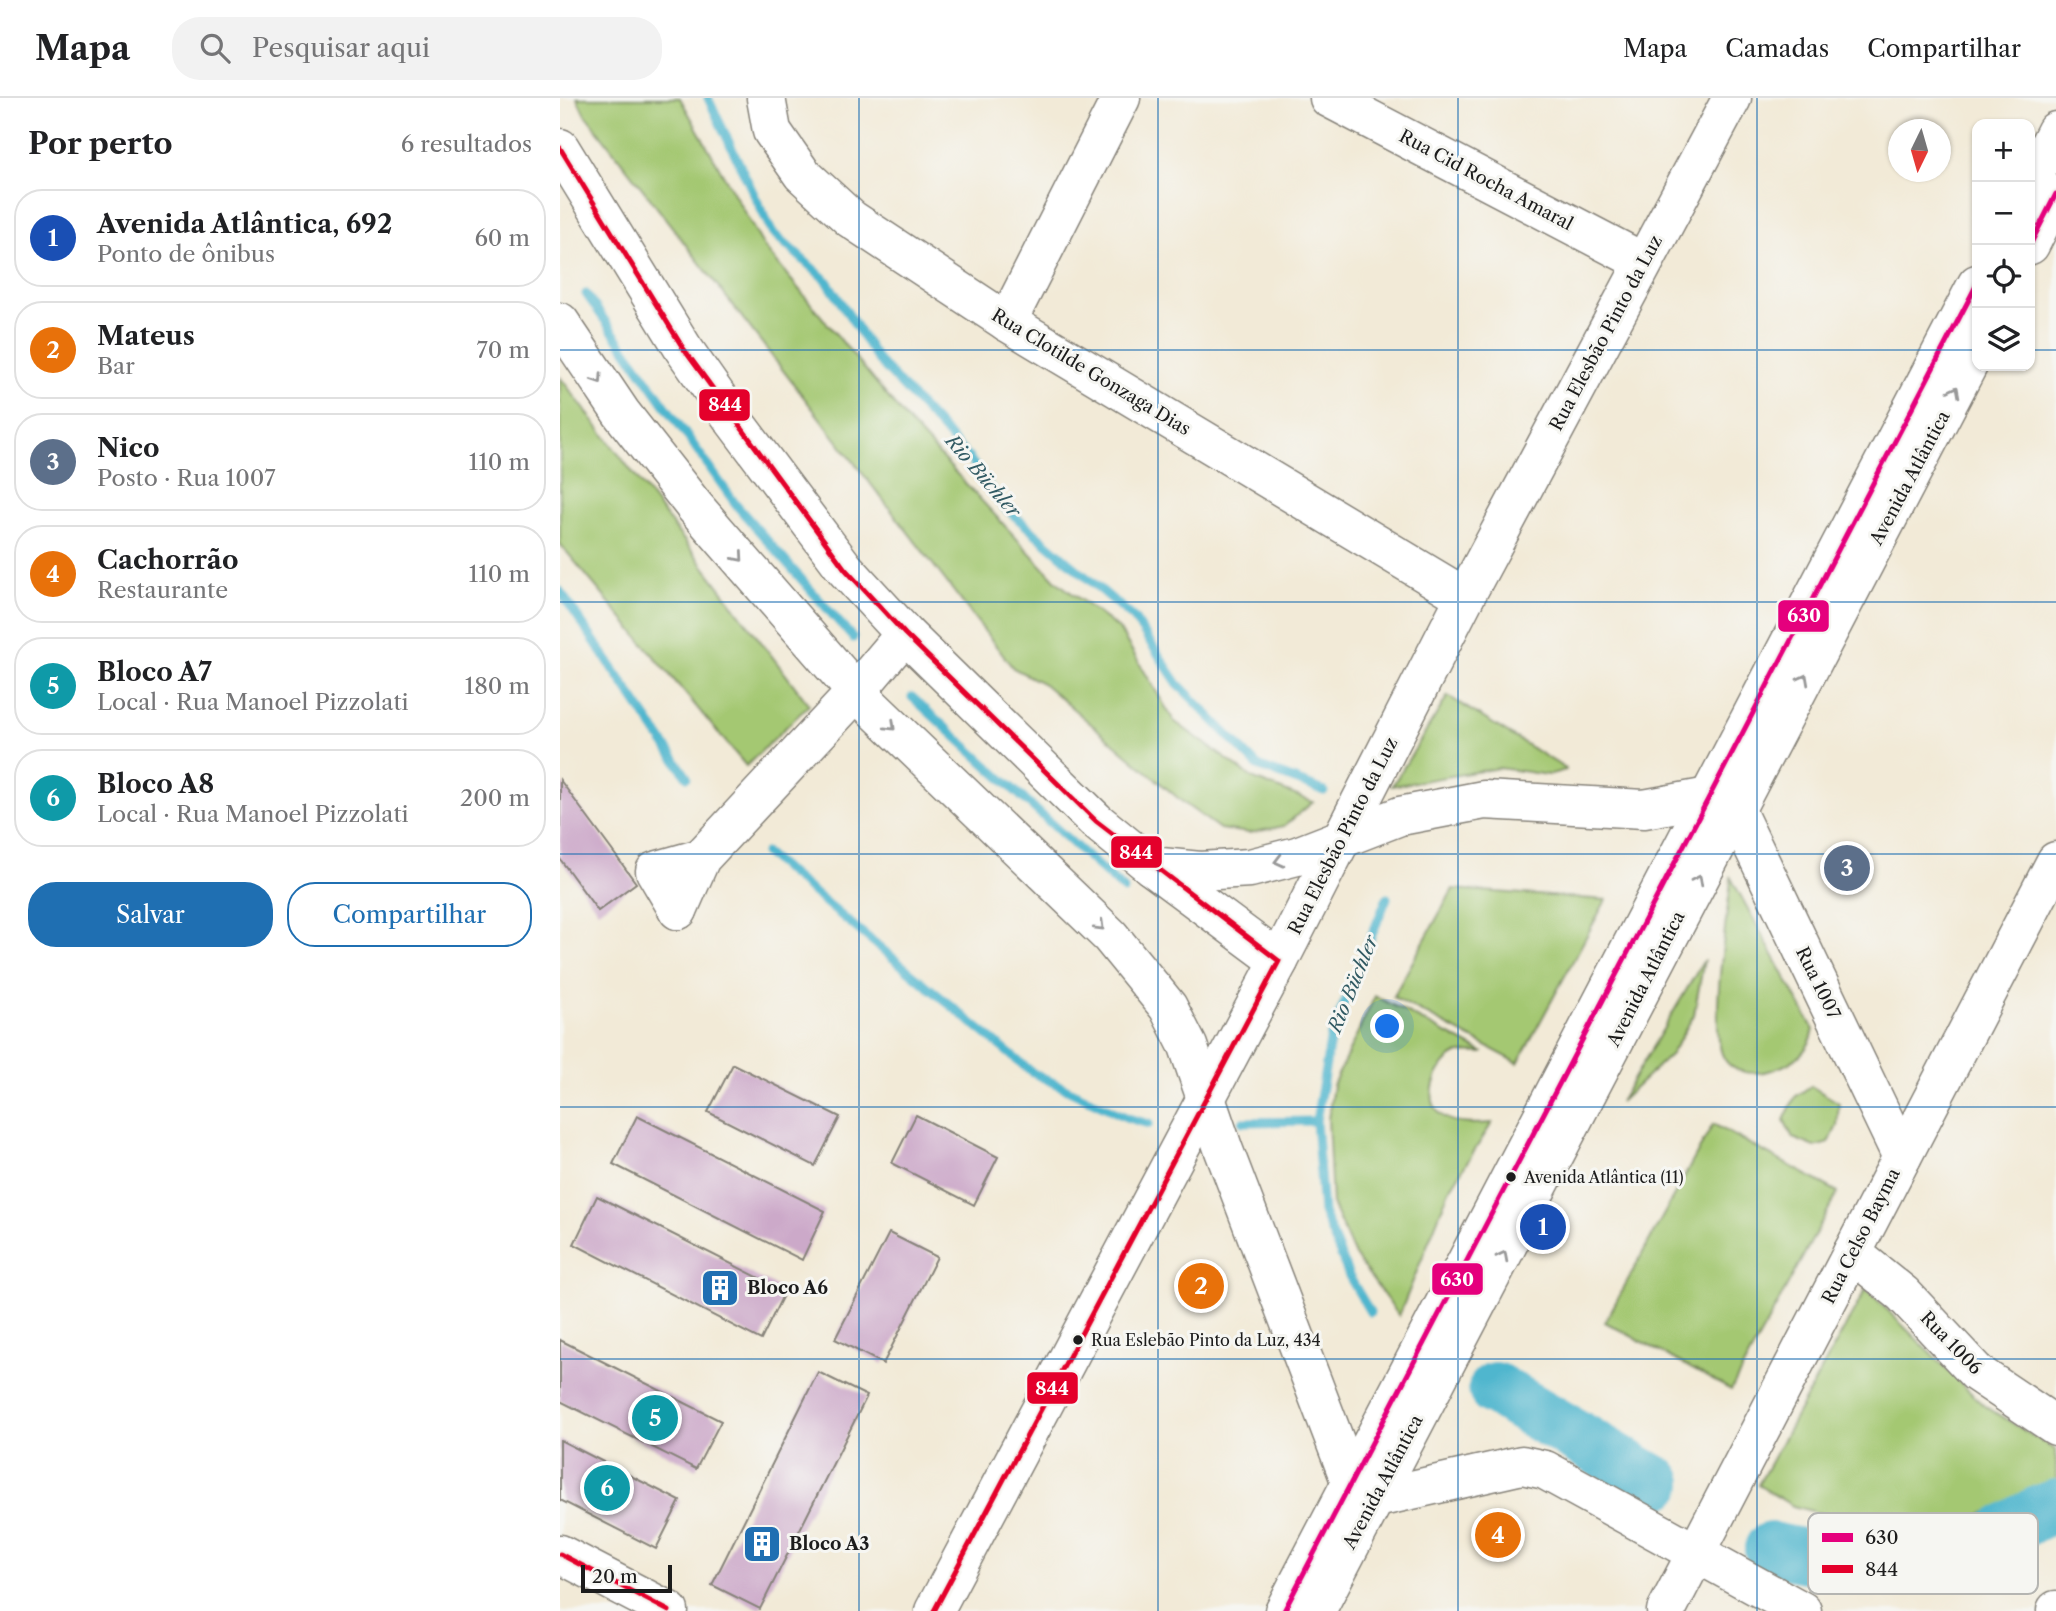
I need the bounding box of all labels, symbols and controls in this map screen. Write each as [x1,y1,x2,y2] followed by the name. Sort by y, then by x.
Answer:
[172,17,662,80] search box
[35,28,130,69] text: Mapa
[196,29,234,67] icon: search
[252,32,430,64] text: Pesquisar aqui
[1623,34,1687,63] text: Mapa
[1725,34,1829,63] text: Camadas
[1867,34,2021,63] text: Compartilhar
[1888,119,1951,182] north arrow
[1972,119,2035,371] map controls
[1972,119,2035,182] button: +
[28,125,173,162] text: Por perto
[1395,125,1577,235] street label: Rua Cid Rocha Amaral
[401,130,532,158] text: 6 resultados
[1972,182,2035,245] button: −
[97,208,392,240] text: Avenida Atlântica, 692
[48,224,58,252] text: 1
[474,224,530,252] text: 60 m
[1545,231,1667,435] street label: Rua Elesbão Pinto da Luz
[97,240,275,268] text: Ponto de ônibus
[1972,245,2035,308] button: locate
[988,304,1194,440] street label: Rua Clotilde Gonzaga Dias
[1972,308,2035,371] button: layers
[97,320,195,352] text: Mateus
[46,336,60,364] text: 2
[477,336,530,364] text: 70 m
[97,352,135,380] text: Bar
[590,371,602,384] one-way arrow
[1947,386,1961,398] one-way arrow
[698,388,751,422] line badge: 844
[708,393,742,416] text: 844
[1865,407,1955,550] street label: Avenida Atlântica
[939,428,1026,523] water label: Rio Büchler
[97,432,159,464] text: Nico
[47,448,60,476] text: 3
[469,448,530,476] text: 110 m
[97,464,276,492] text: Posto · Rua 1007
[97,544,238,576] text: Cachorrão
[731,549,743,562] one-way arrow
[46,560,60,588] text: 4
[469,560,530,588] text: 110 m
[97,576,228,604] text: Restaurante
[1777,599,1830,633] line badge: 630
[1787,604,1821,627] text: 630
[97,656,212,688] text: Bloco A7
[47,672,59,700] text: 5
[465,672,530,700] text: 180 m
[1796,674,1809,686] one-way arrow
[97,688,409,716] text: Local · Rua Manoel Pizzolati
[883,718,896,731] one-way arrow
[1284,734,1402,938] street label: Rua Elesbão Pinto da Luz
[97,768,214,800] text: Bloco A8
[46,784,60,812] text: 6
[460,784,530,812] text: 200 m
[97,800,409,828] text: Local · Rua Manoel Pizzolati
[1110,835,1163,869] line badge: 844
[1119,841,1153,864] text: 844
[1824,842,1870,894] pin: 3
[1273,853,1285,867] one-way arrow
[1690,875,1703,887] one-way arrow
[28,882,273,947] button: Salvar
[287,882,532,947] button: Compartilhar
[1602,907,1690,1051] street label: Avenida Atlântica
[1092,918,1105,931] one-way arrow
[1322,931,1383,1038] water label: Rio Büchler
[1791,943,1845,1023] street label: Rua 1007
[1370,1009,1404,1043] your location
[1817,1164,1905,1307] street label: Rua Celso Bayma
[1523,1167,1684,1187] place label: Avenida Atlântica (11)
[1504,1170,1518,1184] marker: Avenida Atlântica (11)
[1520,1201,1566,1253] pin: 1
[1494,1251,1508,1263] one-way arrow
[1178,1260,1224,1312] pin: 2
[1431,1262,1484,1296] line badge: 630
[699,1267,741,1309] building icon: Bloco A6
[1440,1268,1474,1291] text: 630
[747,1277,828,1299] place label: Bloco A6
[1916,1307,1986,1379] street label: Rua 1006
[1091,1330,1321,1350] place label: Rua Eslebão Pinto da Luz, 434
[1071,1333,1085,1347] marker: Rua Eslebão Pinto da Luz, 434
[1026,1371,1079,1405] line badge: 844
[1035,1377,1069,1400] text: 844
[632,1392,678,1444] pin: 5
[1338,1411,1428,1554] street label: Avenida Atlântica
[584,1462,630,1514] pin: 6
[1475,1509,1521,1561] pin: 4
[1808,1513,2038,1594] legend
[741,1523,783,1565] building icon: Bloco A3
[1865,1526,1899,1549] text: 630
[789,1533,869,1555] place label: Bloco A3
[1865,1558,1898,1581] text: 844
[581,1562,672,1594] scale bar
[592,1565,638,1588] text: 20 m

